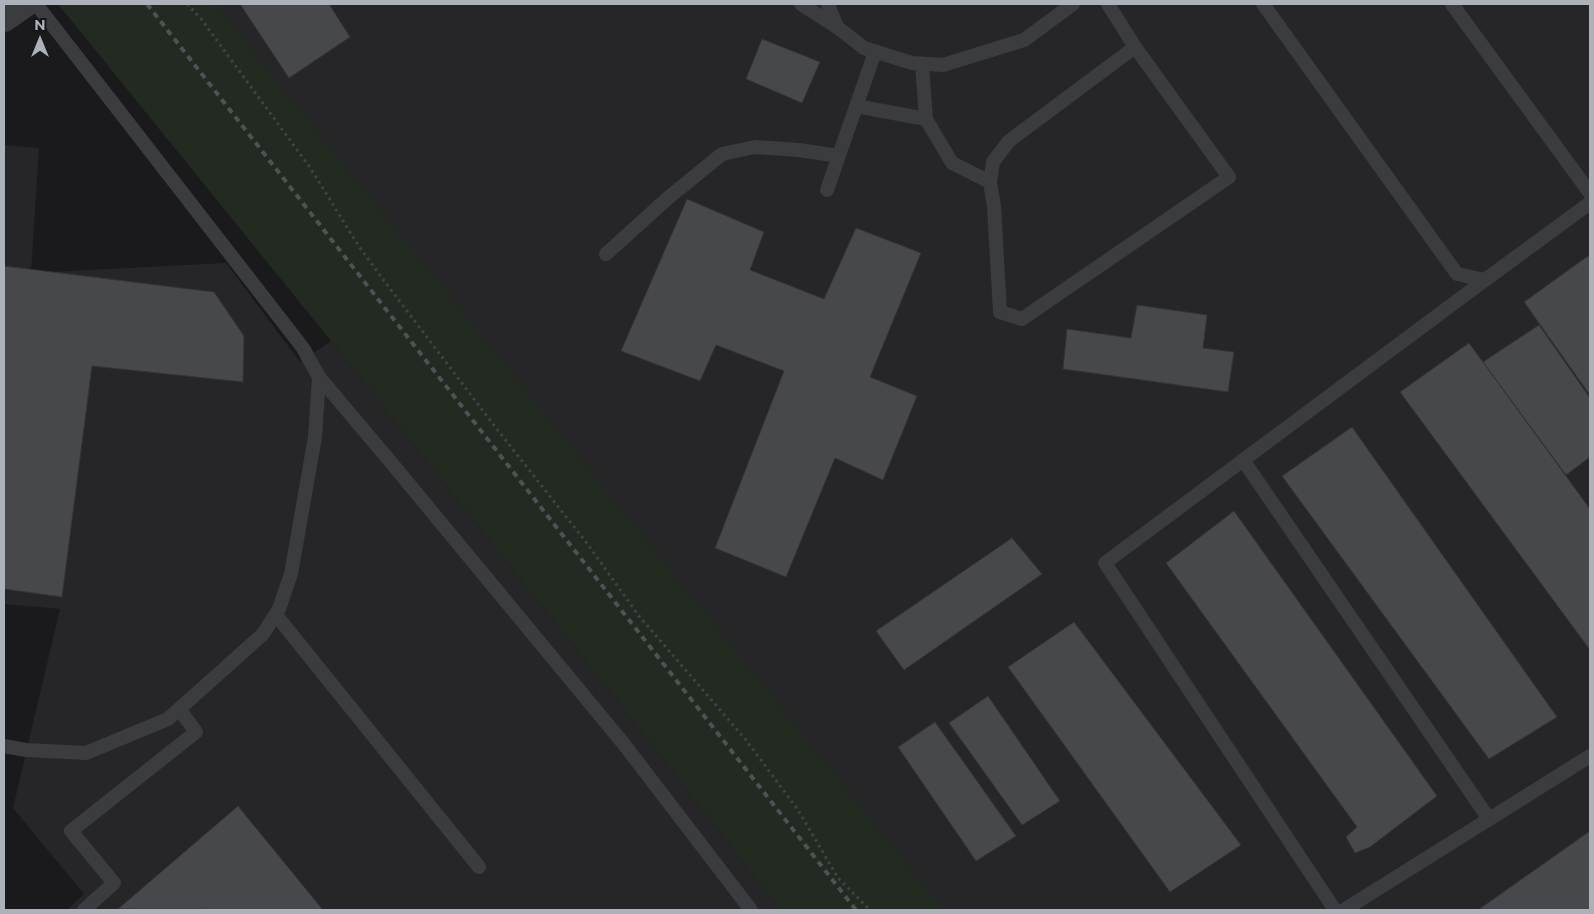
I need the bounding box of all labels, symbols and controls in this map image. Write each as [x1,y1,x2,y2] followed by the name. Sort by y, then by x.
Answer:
[15,15,65,65] north arrow
[34,16,46,34] text: N

